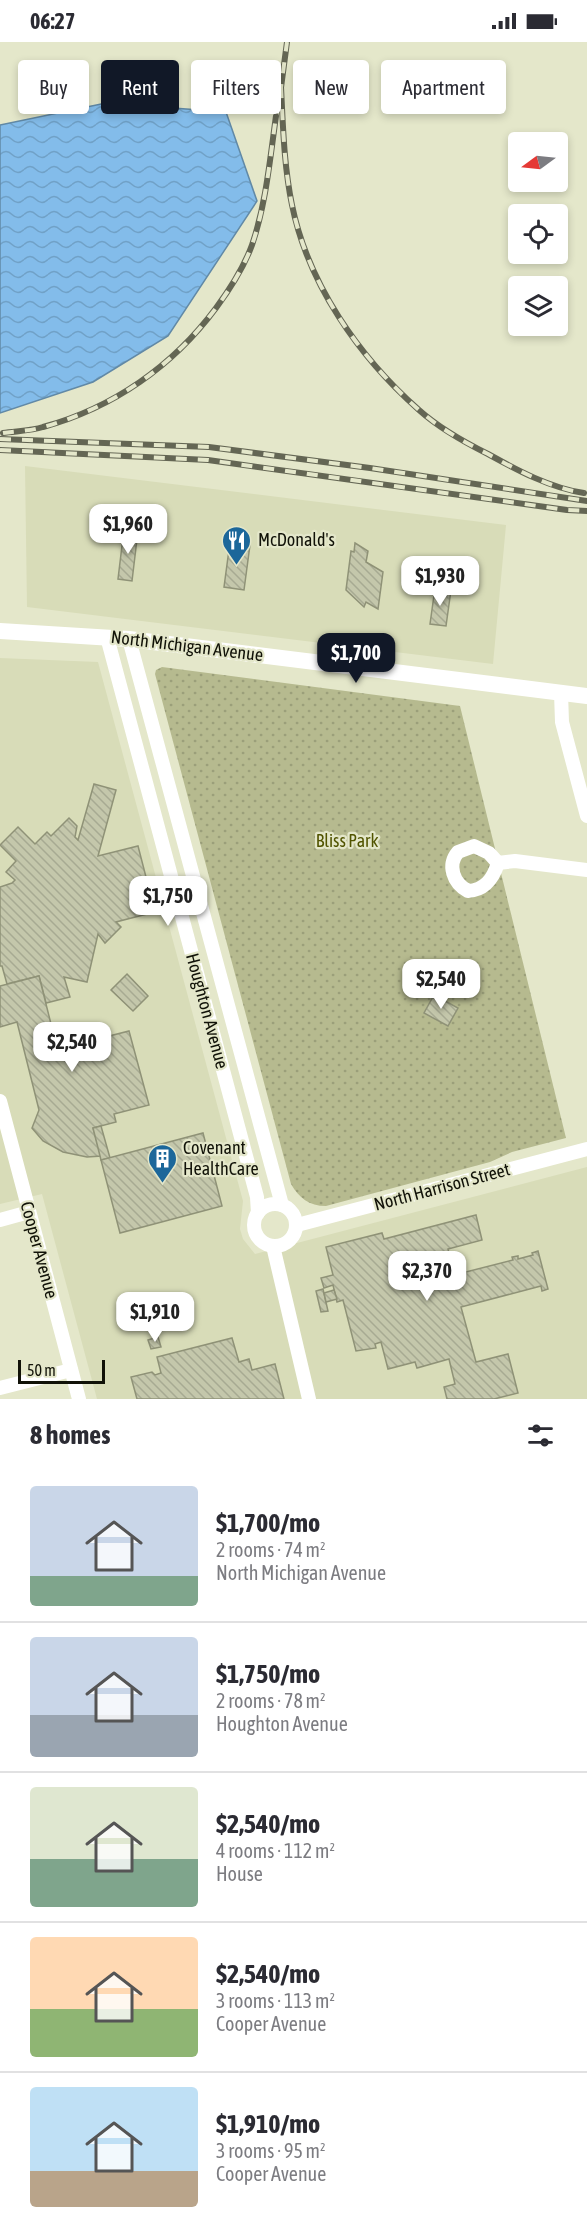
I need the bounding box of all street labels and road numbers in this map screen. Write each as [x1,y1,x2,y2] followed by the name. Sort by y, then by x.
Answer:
[110,626,264,665] street label: North Michigan Avenue
[182,951,233,1071] street label: Houghton Avenue
[372,1158,512,1215] street label: North Harrison Street
[16,1199,62,1301] street label: Cooper Avenue

